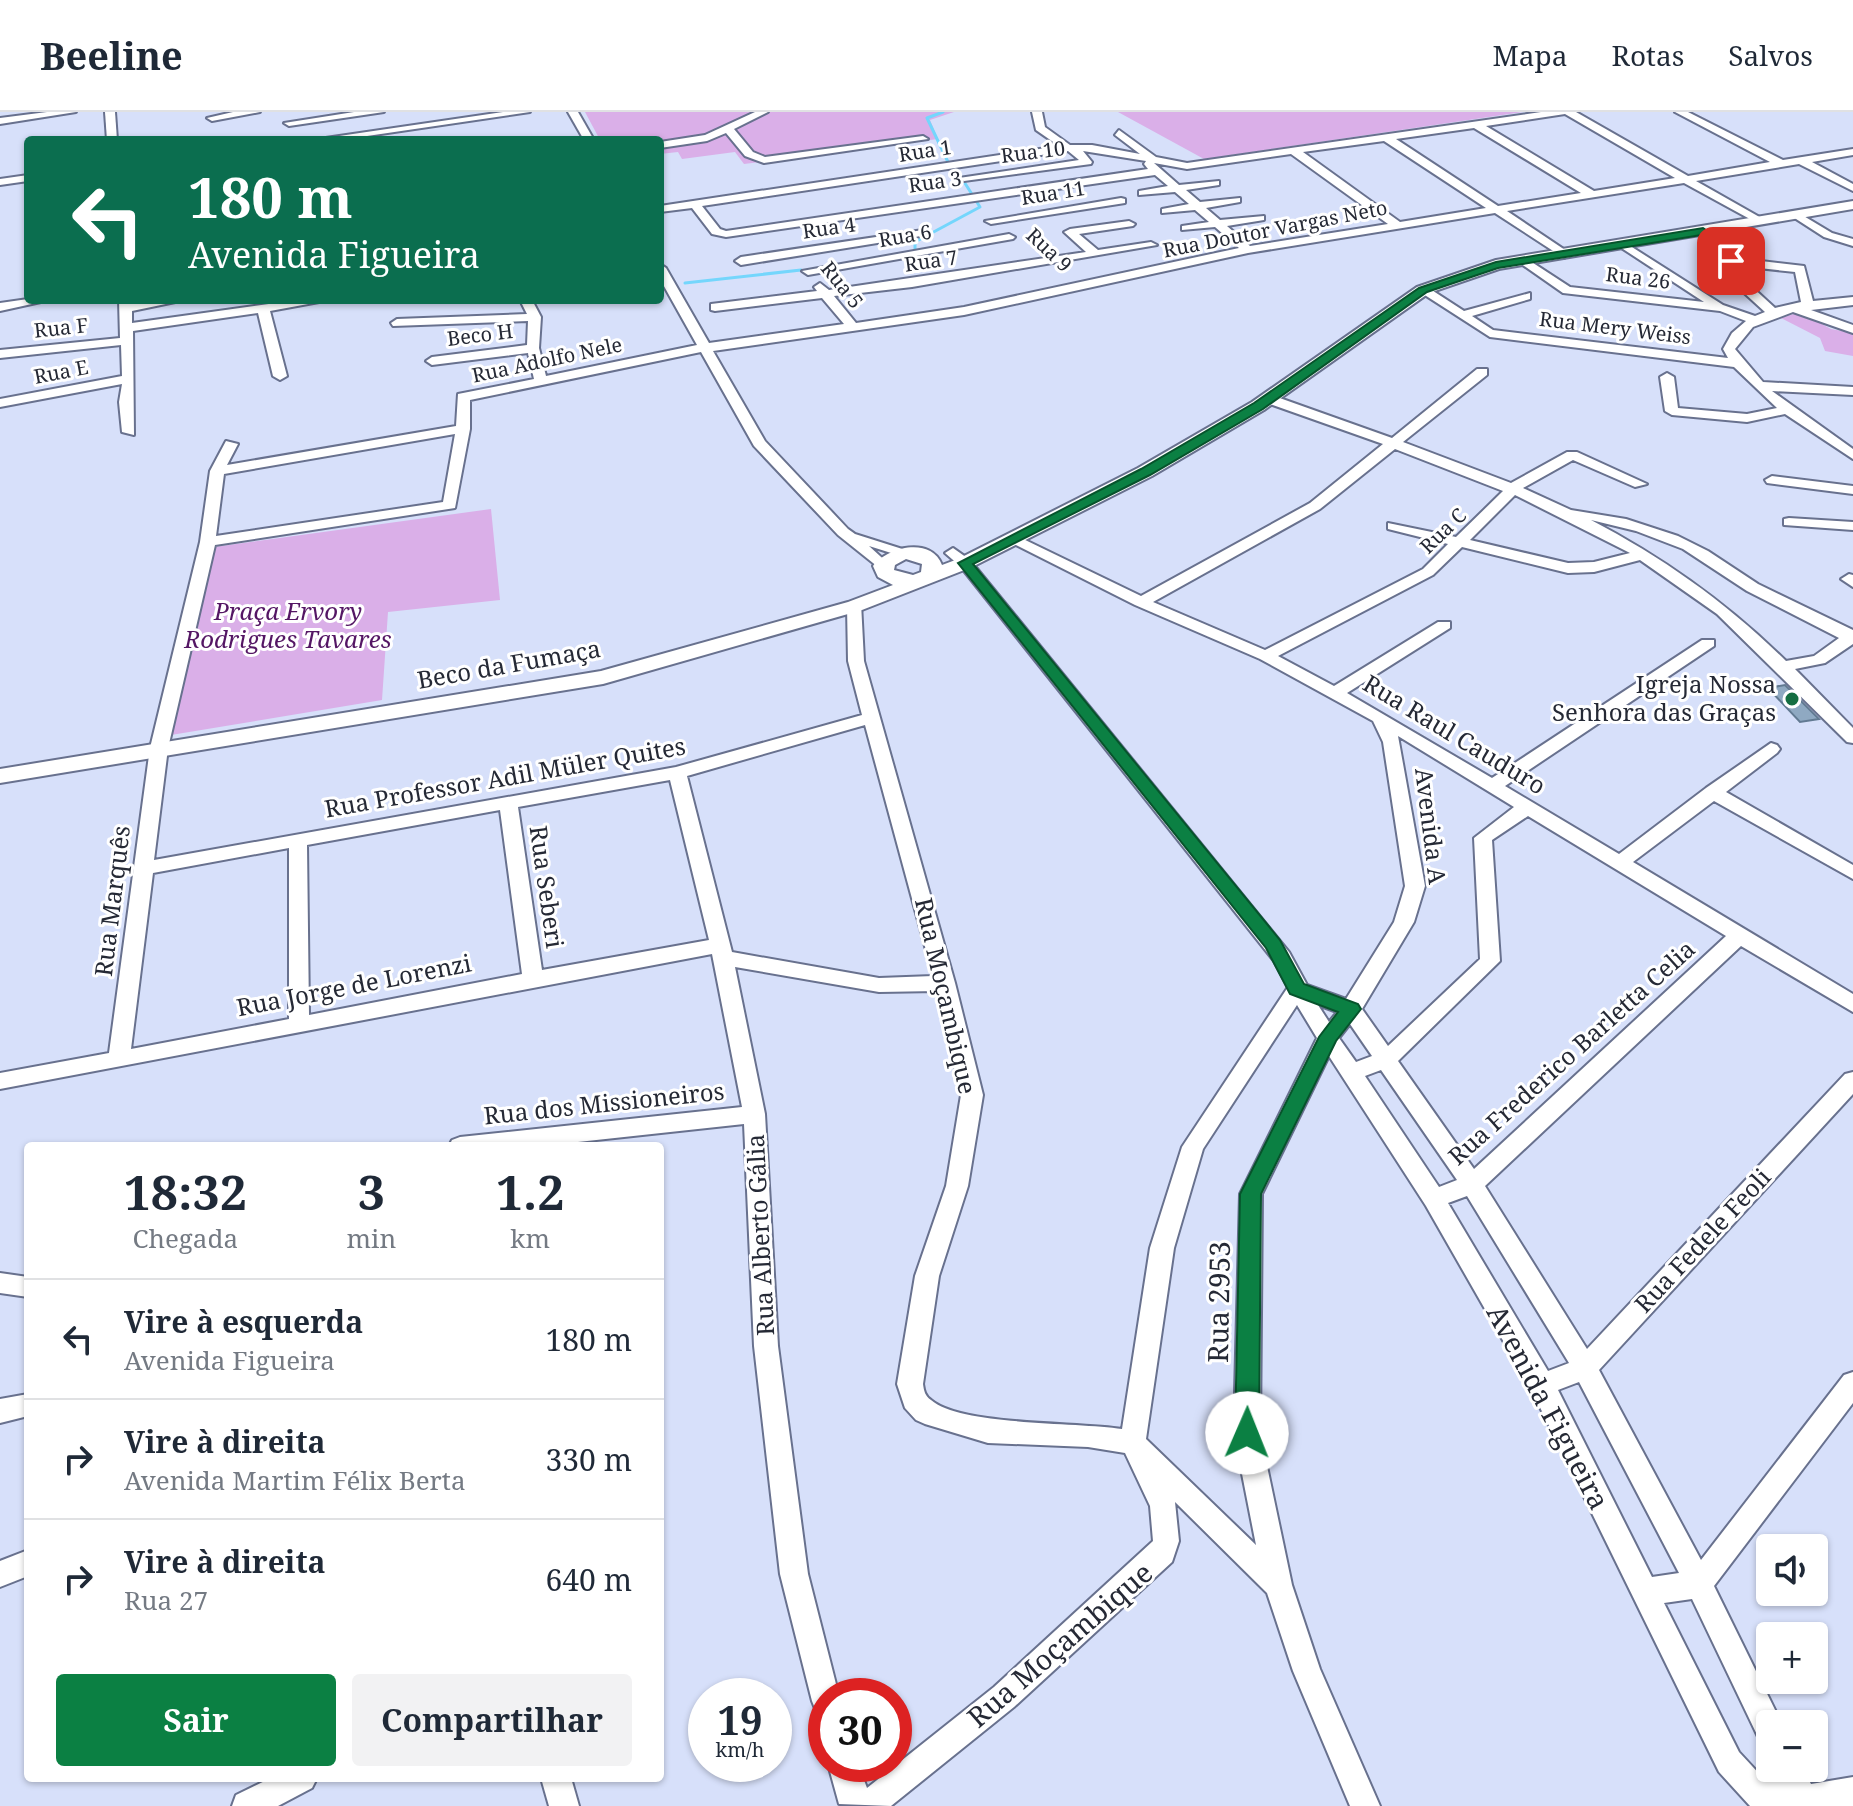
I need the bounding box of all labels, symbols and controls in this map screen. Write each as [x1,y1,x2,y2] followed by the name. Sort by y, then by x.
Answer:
[40,29,183,81] text: Beeline
[1493,36,1568,74] text: Mapa
[1612,36,1684,74] text: Rotas
[1728,36,1813,74] text: Salvos
[896,133,953,168] street label: Rua 1
[999,134,1067,169] street label: Rua 10
[188,158,353,234] text: 180 m
[907,164,963,199] street label: Rua 3
[56,168,160,272] icon: left
[1019,174,1087,211] street label: Rua 11
[1160,194,1389,264] street label: Rua Doutor Vargas Neto
[801,210,857,245] street label: Rua 4
[876,218,934,253] street label: Rua 6
[1021,222,1078,278] street label: Rua 9
[1697,227,1765,295] pin
[188,230,480,279] text: Avenida Figueira
[1709,239,1753,283] icon: arrive
[903,243,959,278] street label: Rua 7
[815,255,870,314] street label: Rua 5
[1604,260,1672,295] street label: Rua 26
[1538,305,1692,350] street label: Rua Mery Weiss
[33,311,89,344] street label: Rua F
[445,317,515,352] street label: Beco H
[469,330,625,389] street label: Rua Adolfo Nele
[31,353,90,390] street label: Rua E
[1414,502,1472,559] street label: Rua C
[183,594,392,655] park label: Praça Ervory Rodrigues Tavares
[414,631,603,696] street label: Beco da Fumaça
[1357,666,1552,801] street label: Rua Raul Cauduro
[1552,667,1776,728] place label: Igreja Nossa Senhora das Graças
[1783,690,1801,708] marker: Igreja Nossa Senhora das Graças
[322,728,688,825] street label: Rua Professor Adil Müler Quites
[1408,766,1455,886] street label: Avenida A
[523,823,572,950] street label: Rua Seberi
[86,824,137,978] street label: Rua Marquês
[908,894,985,1097] street label: Rua Moçambique
[1441,932,1701,1172] street label: Rua Frederico Barletta Celia
[233,946,474,1023] street label: Rua Jorge de Lorenzi
[482,1073,726,1132] street label: Rua dos Missioneiros
[738,1133,781,1337] street label: Rua Alberto Gália
[124,1159,247,1224] text: 18:32
[358,1159,385,1224] text: 3
[496,1159,564,1224] text: 1.2
[1626,1161,1778,1319] street label: Rua Fedele Feoli
[132,1220,238,1256] text: Chegada
[347,1220,396,1256] text: min
[510,1220,550,1256] text: km
[1198,1241,1238,1363] street label: Rua 2953
[1479,1297,1619,1516] street label: Avenida Figueira
[124,1301,363,1342] text: Vire à esquerda
[56,1317,100,1361] icon: left
[546,1319,632,1360] text: 180 m
[124,1342,335,1378] text: Avenida Figueira
[1205,1391,1289,1475] position arrow
[124,1421,326,1462] text: Vire à direita
[56,1437,100,1481] icon: right
[546,1439,632,1480] text: 330 m
[124,1462,466,1498] text: Avenida Martim Félix Berta
[1756,1534,1828,1782] map controls
[1756,1534,1828,1606] button: sound
[124,1541,326,1582] text: Vire à direita
[959,1553,1160,1735] street label: Rua Moçambique
[56,1557,100,1601] icon: right
[546,1559,632,1600] text: 640 m
[124,1582,208,1618] text: Rua 27
[1756,1622,1828,1694] button: +
[56,1674,336,1766] button: Sair
[352,1674,632,1766] button: Compartilhar
[808,1678,912,1782] speed limit sign: 30
[717,1692,763,1747] text: 19
[1756,1710,1828,1782] button: −
[715,1736,765,1763] text: km/h

